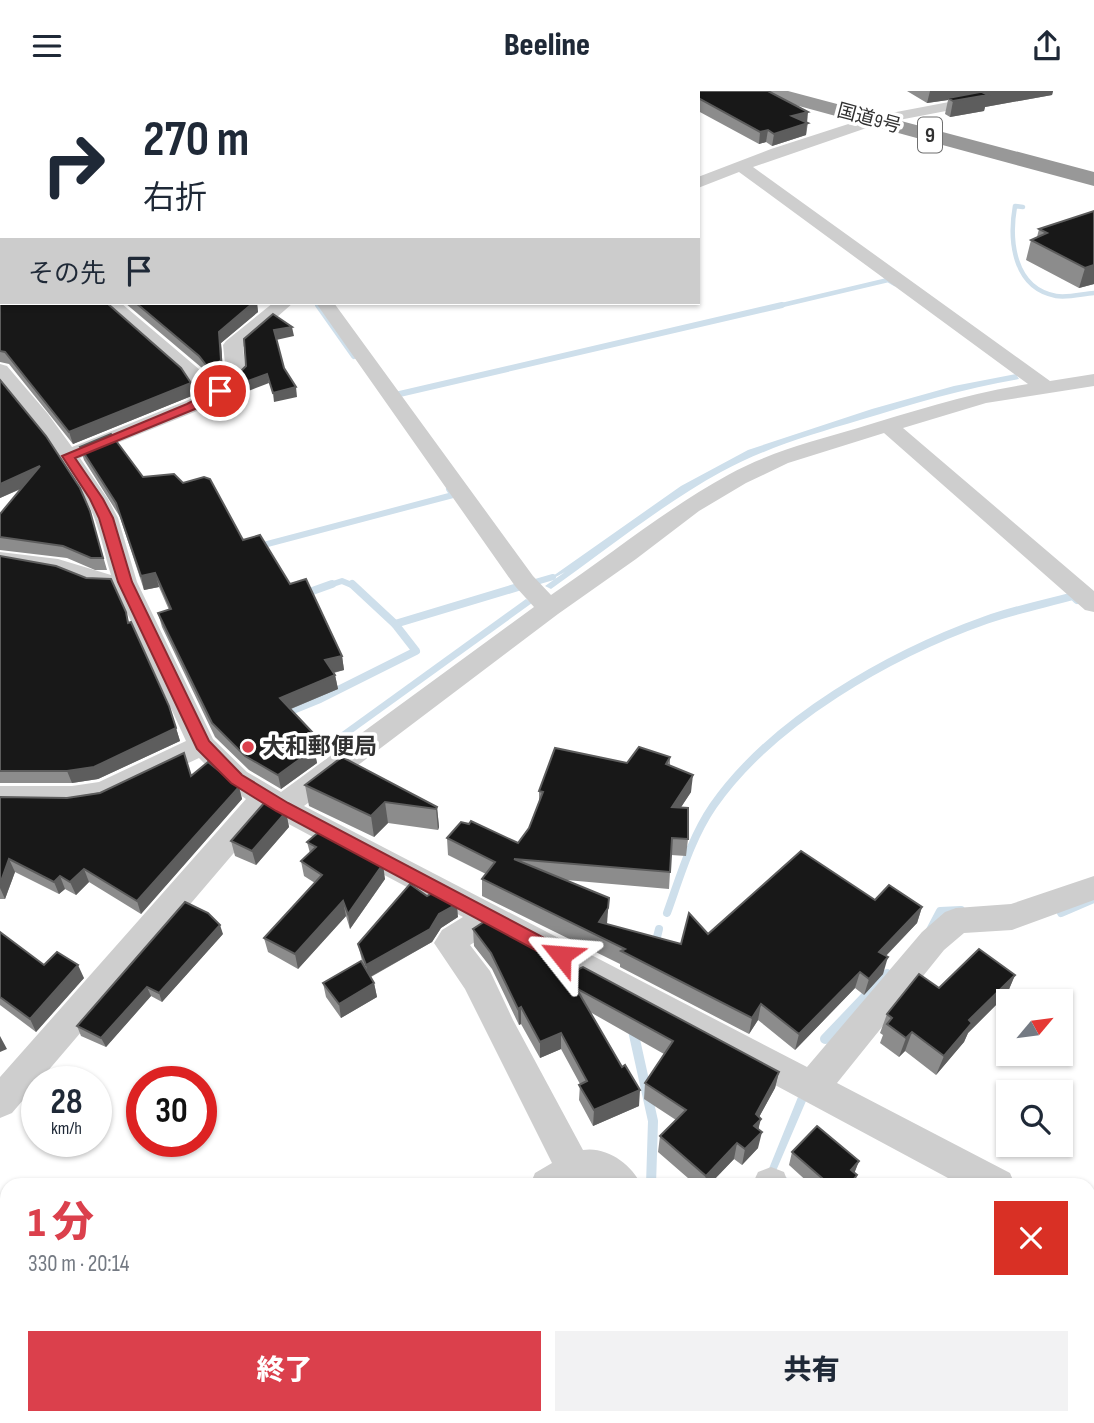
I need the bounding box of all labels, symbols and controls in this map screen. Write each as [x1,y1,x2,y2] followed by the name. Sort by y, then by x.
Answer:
[504,26,590,65] text: Beeline
[28,27,66,65] icon: menu
[1028,27,1066,65] icon: share
[834,99,904,139] street label: 国道9号
[143,111,249,170] text: 270 m
[918,117,942,152] road number: 9
[28,119,119,210] icon: right
[143,179,207,218] text: 右折
[120,252,158,290] icon: arrive
[28,259,106,290] text: その先
[190,361,250,421] pin
[201,372,239,410] icon: arrive
[262,733,377,761] place label: 大和郵便局
[240,739,256,755] marker: 大和郵便局
[524,918,598,992] position arrow
[996,989,1073,1066] north arrow
[996,989,1073,1157] map controls
[126,1066,217,1157] speed limit sign: 30
[996,1080,1073,1157] button: search
[51,1081,82,1124] text: 28
[51,1118,82,1139] text: km/h
[28,1198,94,1249] text: 1 分
[994,1201,1068,1275] button: close
[28,1250,129,1278] text: 330 m · 20:14
[28,1331,541,1411] button: 終了
[555,1331,1068,1411] button: 共有

